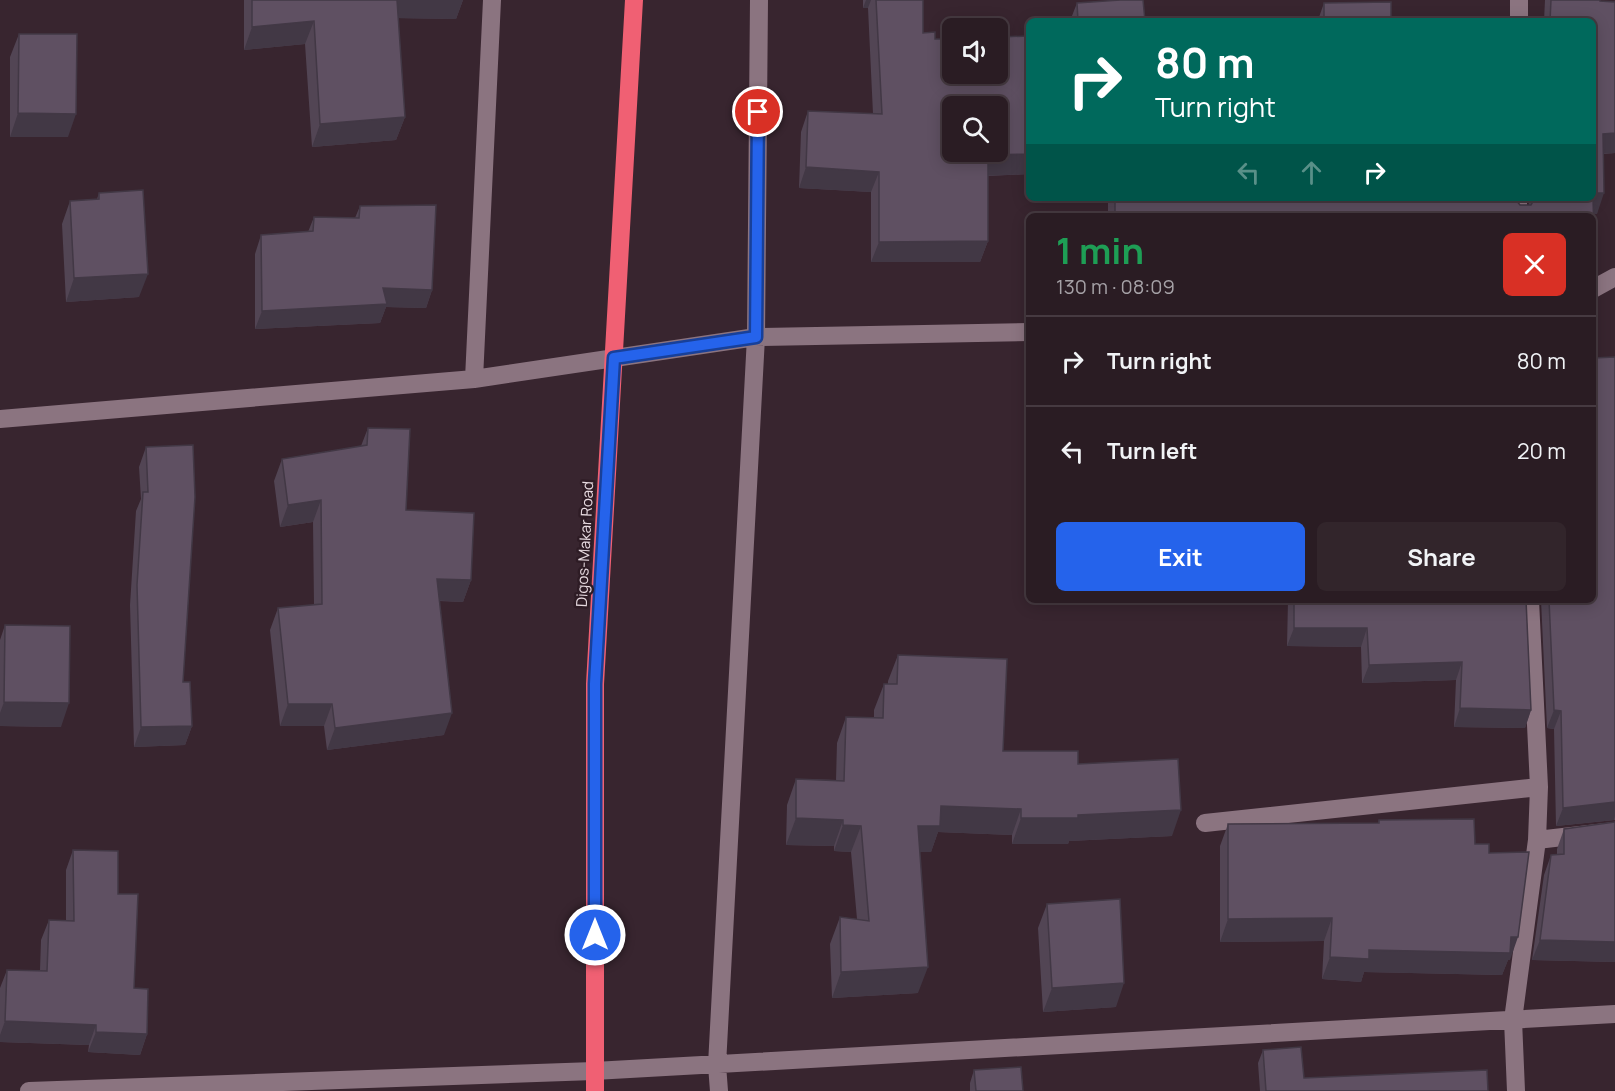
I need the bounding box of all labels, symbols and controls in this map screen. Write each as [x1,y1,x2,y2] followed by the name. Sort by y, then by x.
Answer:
[942,18,1008,162] map controls
[942,18,1008,84] button: sound
[1155,33,1255,91] text: 80 m
[1056,42,1134,120] icon: right
[732,86,783,137] pin
[1155,88,1276,125] text: Turn right
[741,95,774,128] icon: arrive
[942,96,1008,162] button: search
[1232,156,1265,189] icon: left
[1295,156,1328,189] icon: ahead
[1358,156,1391,189] icon: right
[1056,226,1144,275] text: 1 min
[1503,233,1566,296] button: close
[1056,273,1175,300] text: 130 m · 08:09
[1056,345,1089,378] icon: right
[1107,346,1212,376] text: Turn right
[1517,346,1566,376] text: 80 m
[1056,435,1089,468] icon: left
[1107,436,1197,466] text: Turn left
[1517,436,1566,466] text: 20 m
[571,480,598,607] street label: Digos-Makar Road
[1056,522,1305,591] button: Exit
[1317,522,1566,591] button: Share
[563,903,627,967] position arrow

